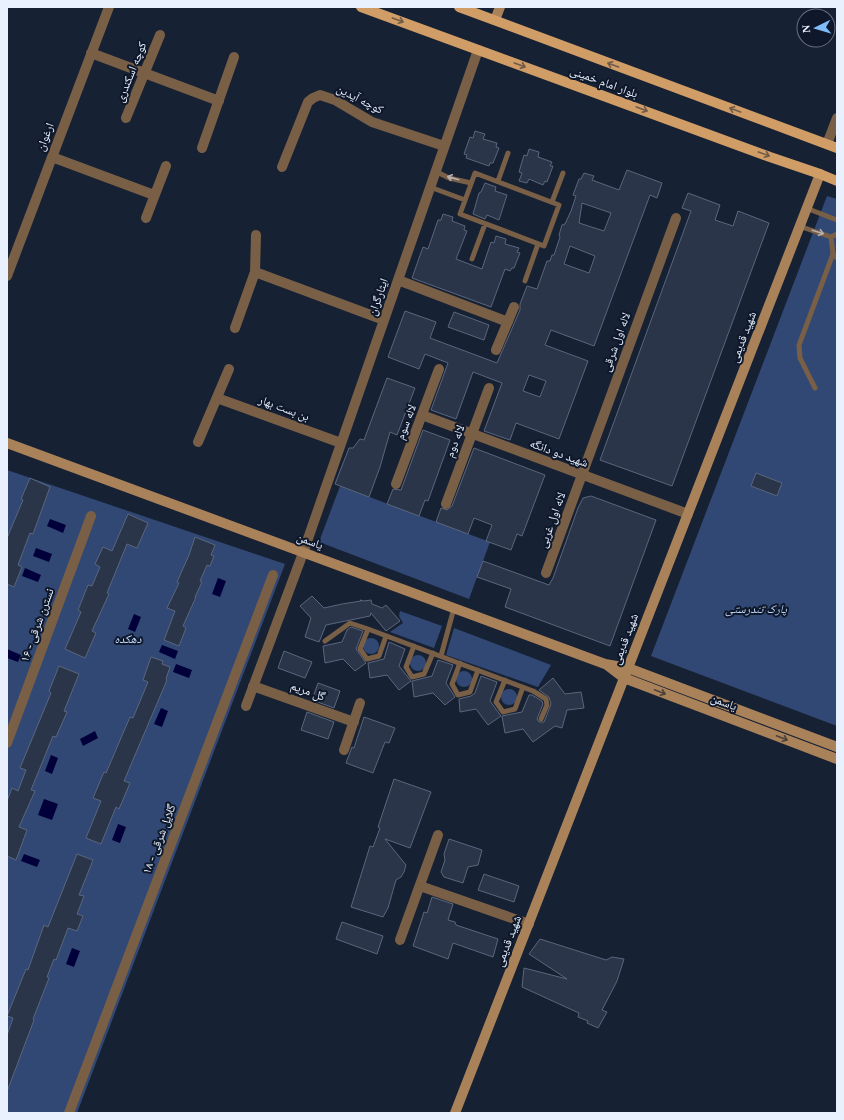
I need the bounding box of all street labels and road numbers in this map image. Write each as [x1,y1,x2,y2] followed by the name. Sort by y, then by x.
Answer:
[112,40,150,104] street label: کوچه اسکندری
[568,63,640,102] street label: بلوار امام خمینی
[334,81,386,117] street label: کوچه آیدین
[33,121,57,153] street label: ارغوان
[365,276,391,318] street label: ایثارگران
[727,309,759,365] street label: شهید قدیمی
[599,311,633,373] street label: لاله اول شرقی
[256,392,311,424] street label: بن بست بهار
[393,402,420,442] street label: لاله سوم
[442,423,468,460] street label: لاله دوم
[528,436,590,470] street label: شهید دو دانگه
[535,490,569,550] street label: لاله اول غربی
[295,530,325,552] street label: یاسمن
[17,586,57,664] street label: نسترن شرقی - ۱۶
[609,611,641,667] street label: شهید قدیمی
[288,678,327,705] street label: گل مریم
[709,691,739,714] street label: یاسمن
[139,802,179,876] street label: گلایل شرقی - ۱۸
[492,913,524,969] street label: شهید قدیمی

